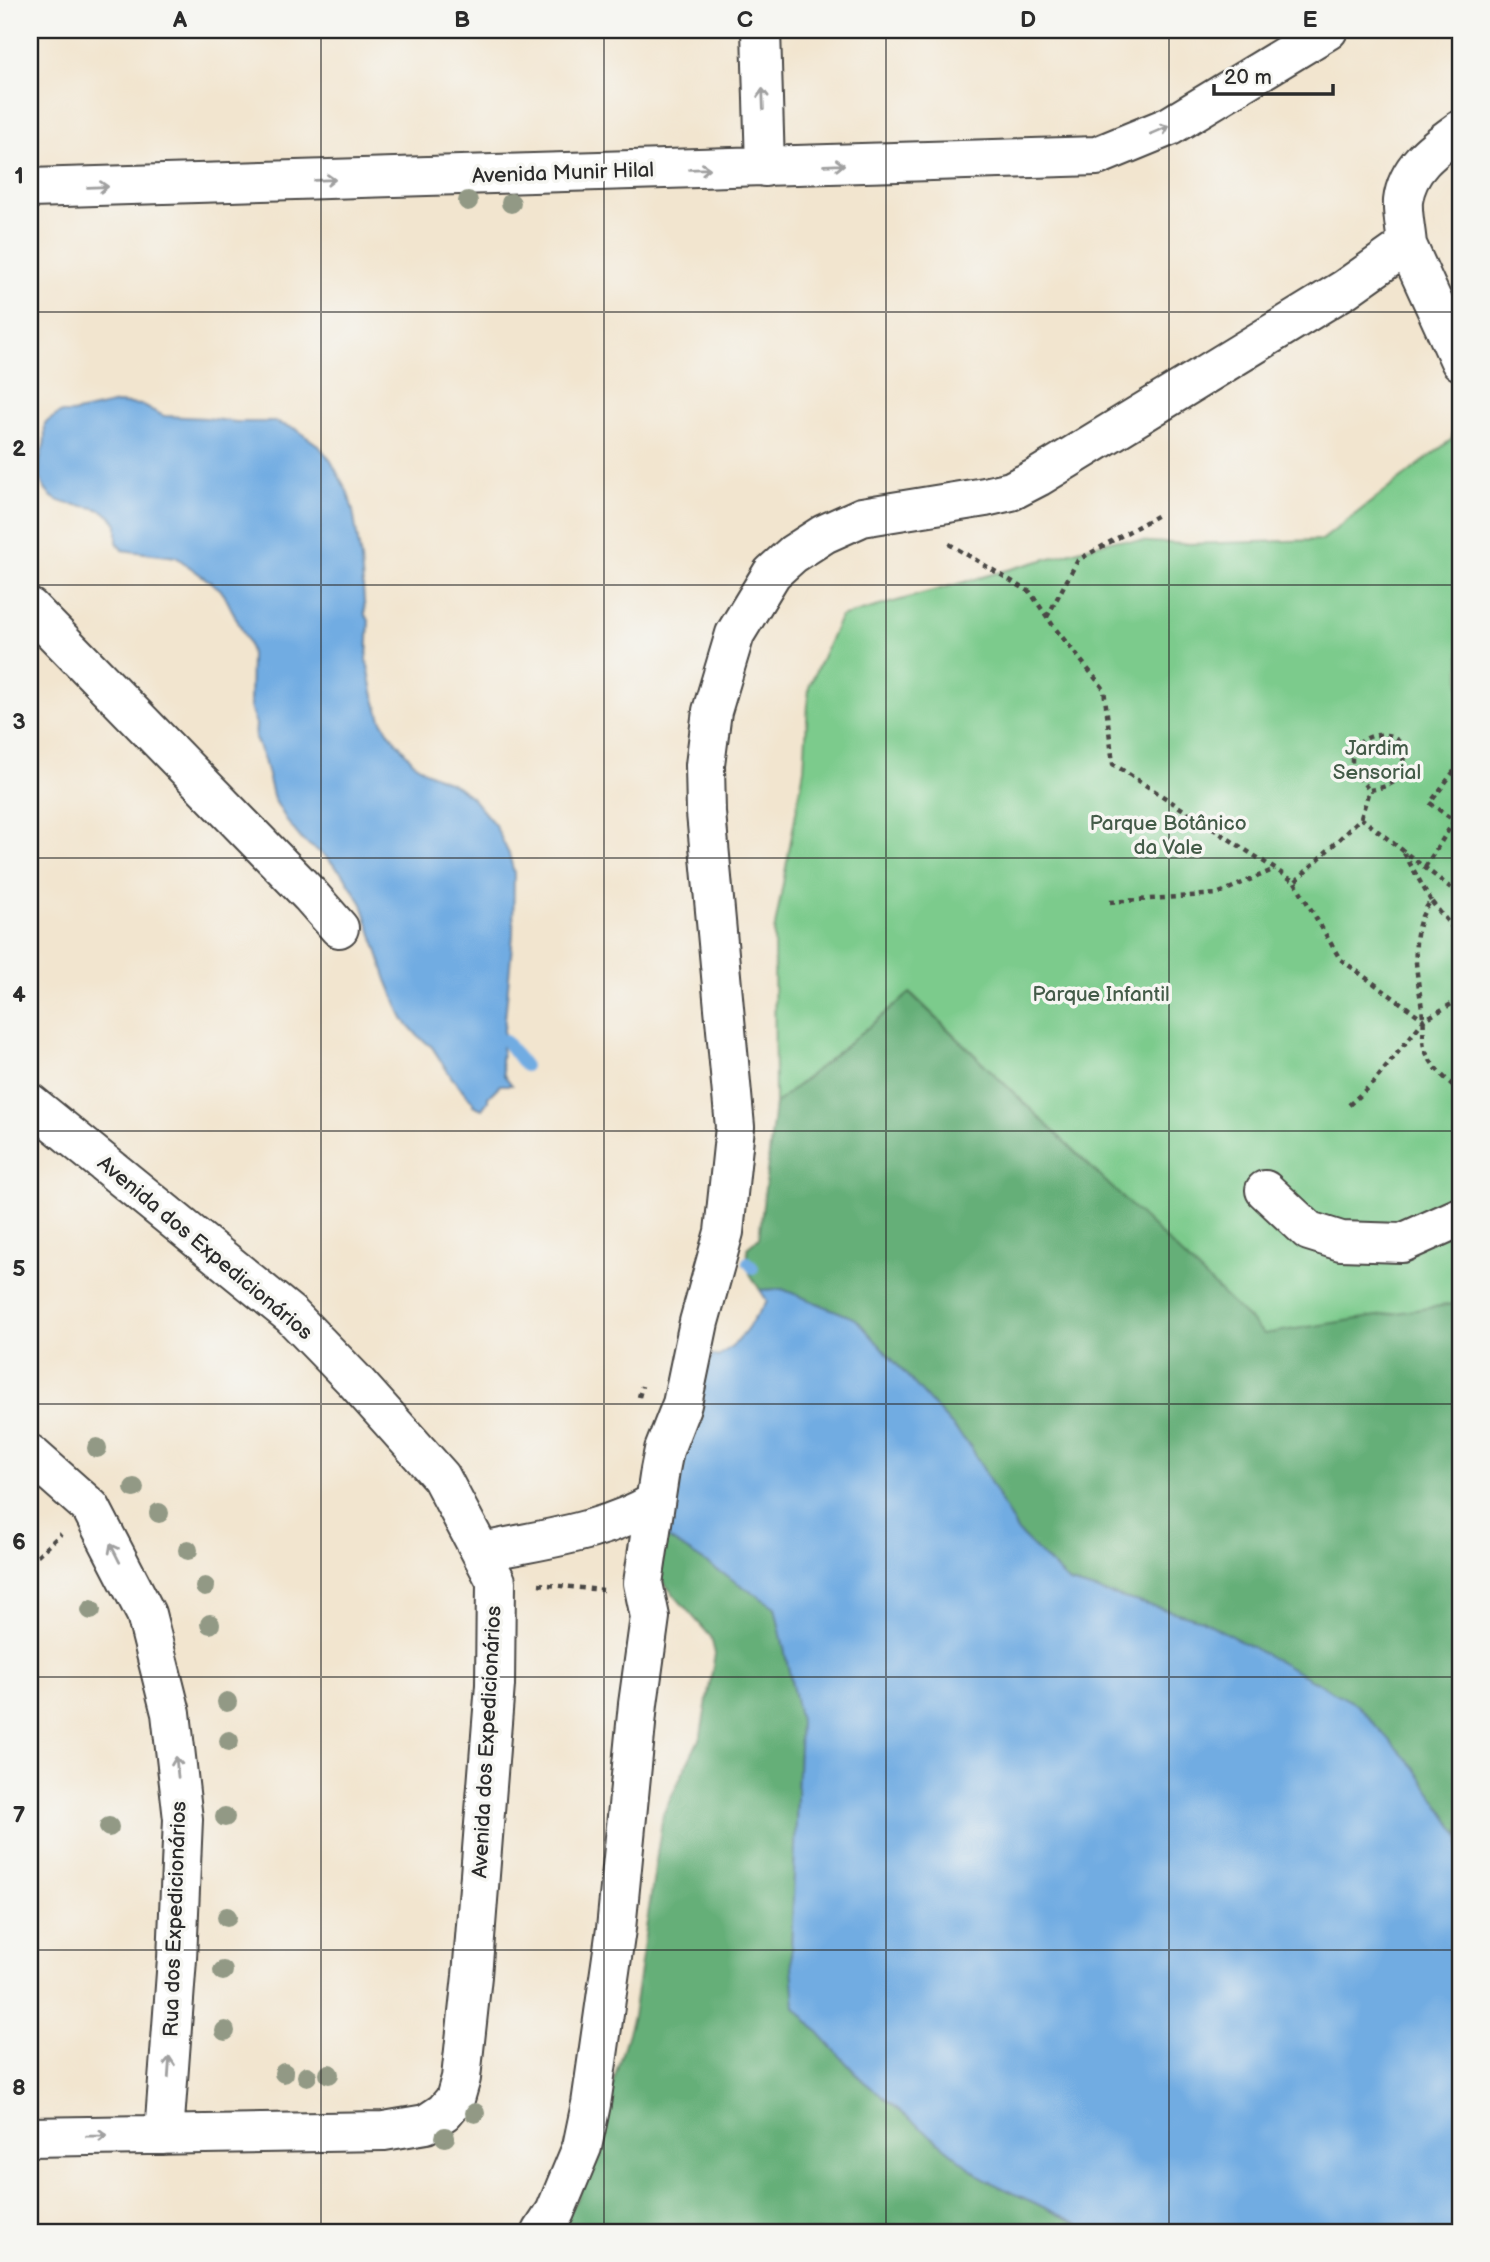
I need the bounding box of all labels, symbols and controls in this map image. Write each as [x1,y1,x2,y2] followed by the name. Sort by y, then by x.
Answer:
[172,6,188,34] text: A
[454,6,470,34] text: B
[737,6,753,34] text: C
[1020,6,1036,34] text: D
[1303,6,1318,34] text: E
[1214,52,1332,96] scale bar
[1224,65,1272,90] text: 20 m
[757,88,770,111] one-way arrow
[1149,123,1170,136] one-way arrow
[472,157,654,189] street label: Avenida Munir Hilal
[822,158,845,172] one-way arrow
[14,162,24,190] text: 1
[688,163,711,176] one-way arrow
[314,173,337,187] one-way arrow
[86,180,109,193] one-way arrow
[12,435,26,463] text: 2
[12,708,26,736] text: 3
[1333,736,1421,785] park label: Jardim Sensorial
[1089,811,1247,860] park label: Parque Botânico da Vale
[12,981,26,1009] text: 4
[1032,982,1170,1007] park label: Parque Infantil
[92,1151,318,1345] street label: Avenida dos Expedicionários
[12,1255,26,1283] text: 5
[12,1528,26,1556] text: 6
[107,1544,121,1564] one-way arrow
[467,1605,507,1879] street label: Avenida dos Expedicionários
[170,1756,183,1779] one-way arrow
[13,1801,26,1829] text: 7
[158,1801,192,2037] street label: Rua dos Expedicionários
[163,2056,176,2079] one-way arrow
[12,2074,26,2102] text: 8
[85,2129,108,2143] one-way arrow

